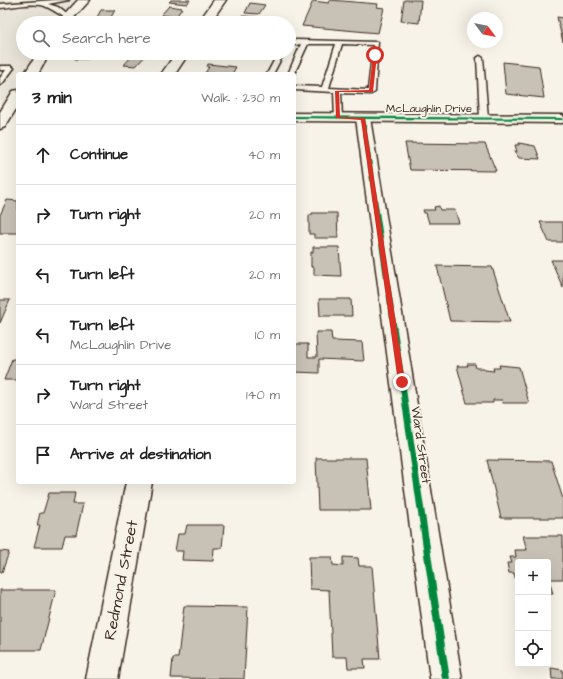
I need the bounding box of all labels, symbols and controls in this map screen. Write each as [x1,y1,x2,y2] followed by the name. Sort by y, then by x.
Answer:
[467,12,503,48] north arrow
[16,16,296,60] search box
[30,27,52,49] icon: search
[62,28,151,49] text: Search here
[366,46,384,64] route start
[32,86,72,110] text: 3 min
[201,89,280,107] text: Walk · 230 m
[386,101,472,117] street label: McLaughlin Drive
[32,144,54,166] icon: ahead
[70,144,128,165] text: Continue
[248,146,280,164] text: 40 m
[32,204,54,226] icon: right
[70,204,141,225] text: Turn right
[249,206,280,224] text: 20 m
[32,264,54,286] icon: left
[70,264,134,285] text: Turn left
[249,266,280,284] text: 20 m
[70,315,134,336] text: Turn left
[32,324,54,346] icon: left
[255,326,280,344] text: 10 m
[70,336,171,354] text: McLaughlin Drive
[393,373,411,391] route end
[70,375,141,396] text: Turn right
[32,384,54,406] icon: right
[246,386,280,404] text: 140 m
[70,396,148,414] text: Ward Street
[407,405,435,486] street label: Ward Street
[32,444,54,466] icon: arrive
[70,444,211,465] text: Arrive at destination
[99,518,143,642] street label: Redmond Street
[515,559,551,667] map controls
[515,559,551,595] button: +
[515,595,551,631] button: −
[515,631,551,667] button: locate

